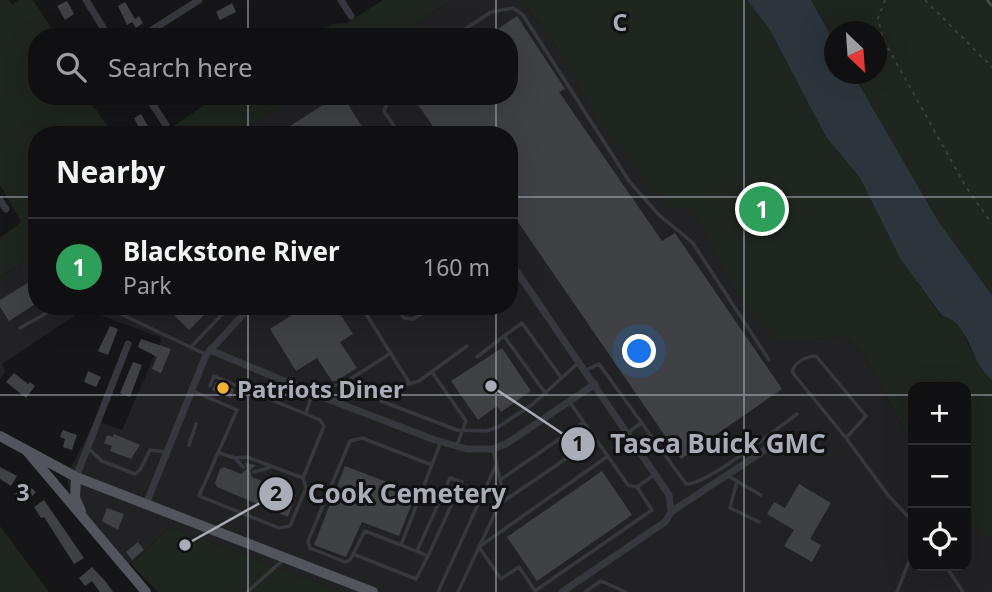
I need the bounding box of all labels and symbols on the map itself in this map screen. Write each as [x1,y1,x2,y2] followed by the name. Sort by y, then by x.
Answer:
[613,6,628,38] text: C
[824,21,887,84] north arrow
[739,183,785,235] pin: 1
[622,334,656,368] your location
[237,372,404,405] place label: Patriots Diner
[215,380,231,396] marker: Patriots Diner
[561,420,840,467] callout: Tasca Buick GMC
[610,425,826,461] text: Tasca Buick GMC
[572,429,584,457] text: 1
[259,470,520,517] callout: Cook Cemetery
[308,475,506,511] text: Cook Cemetery
[16,476,30,508] text: 3
[270,479,282,507] text: 2

